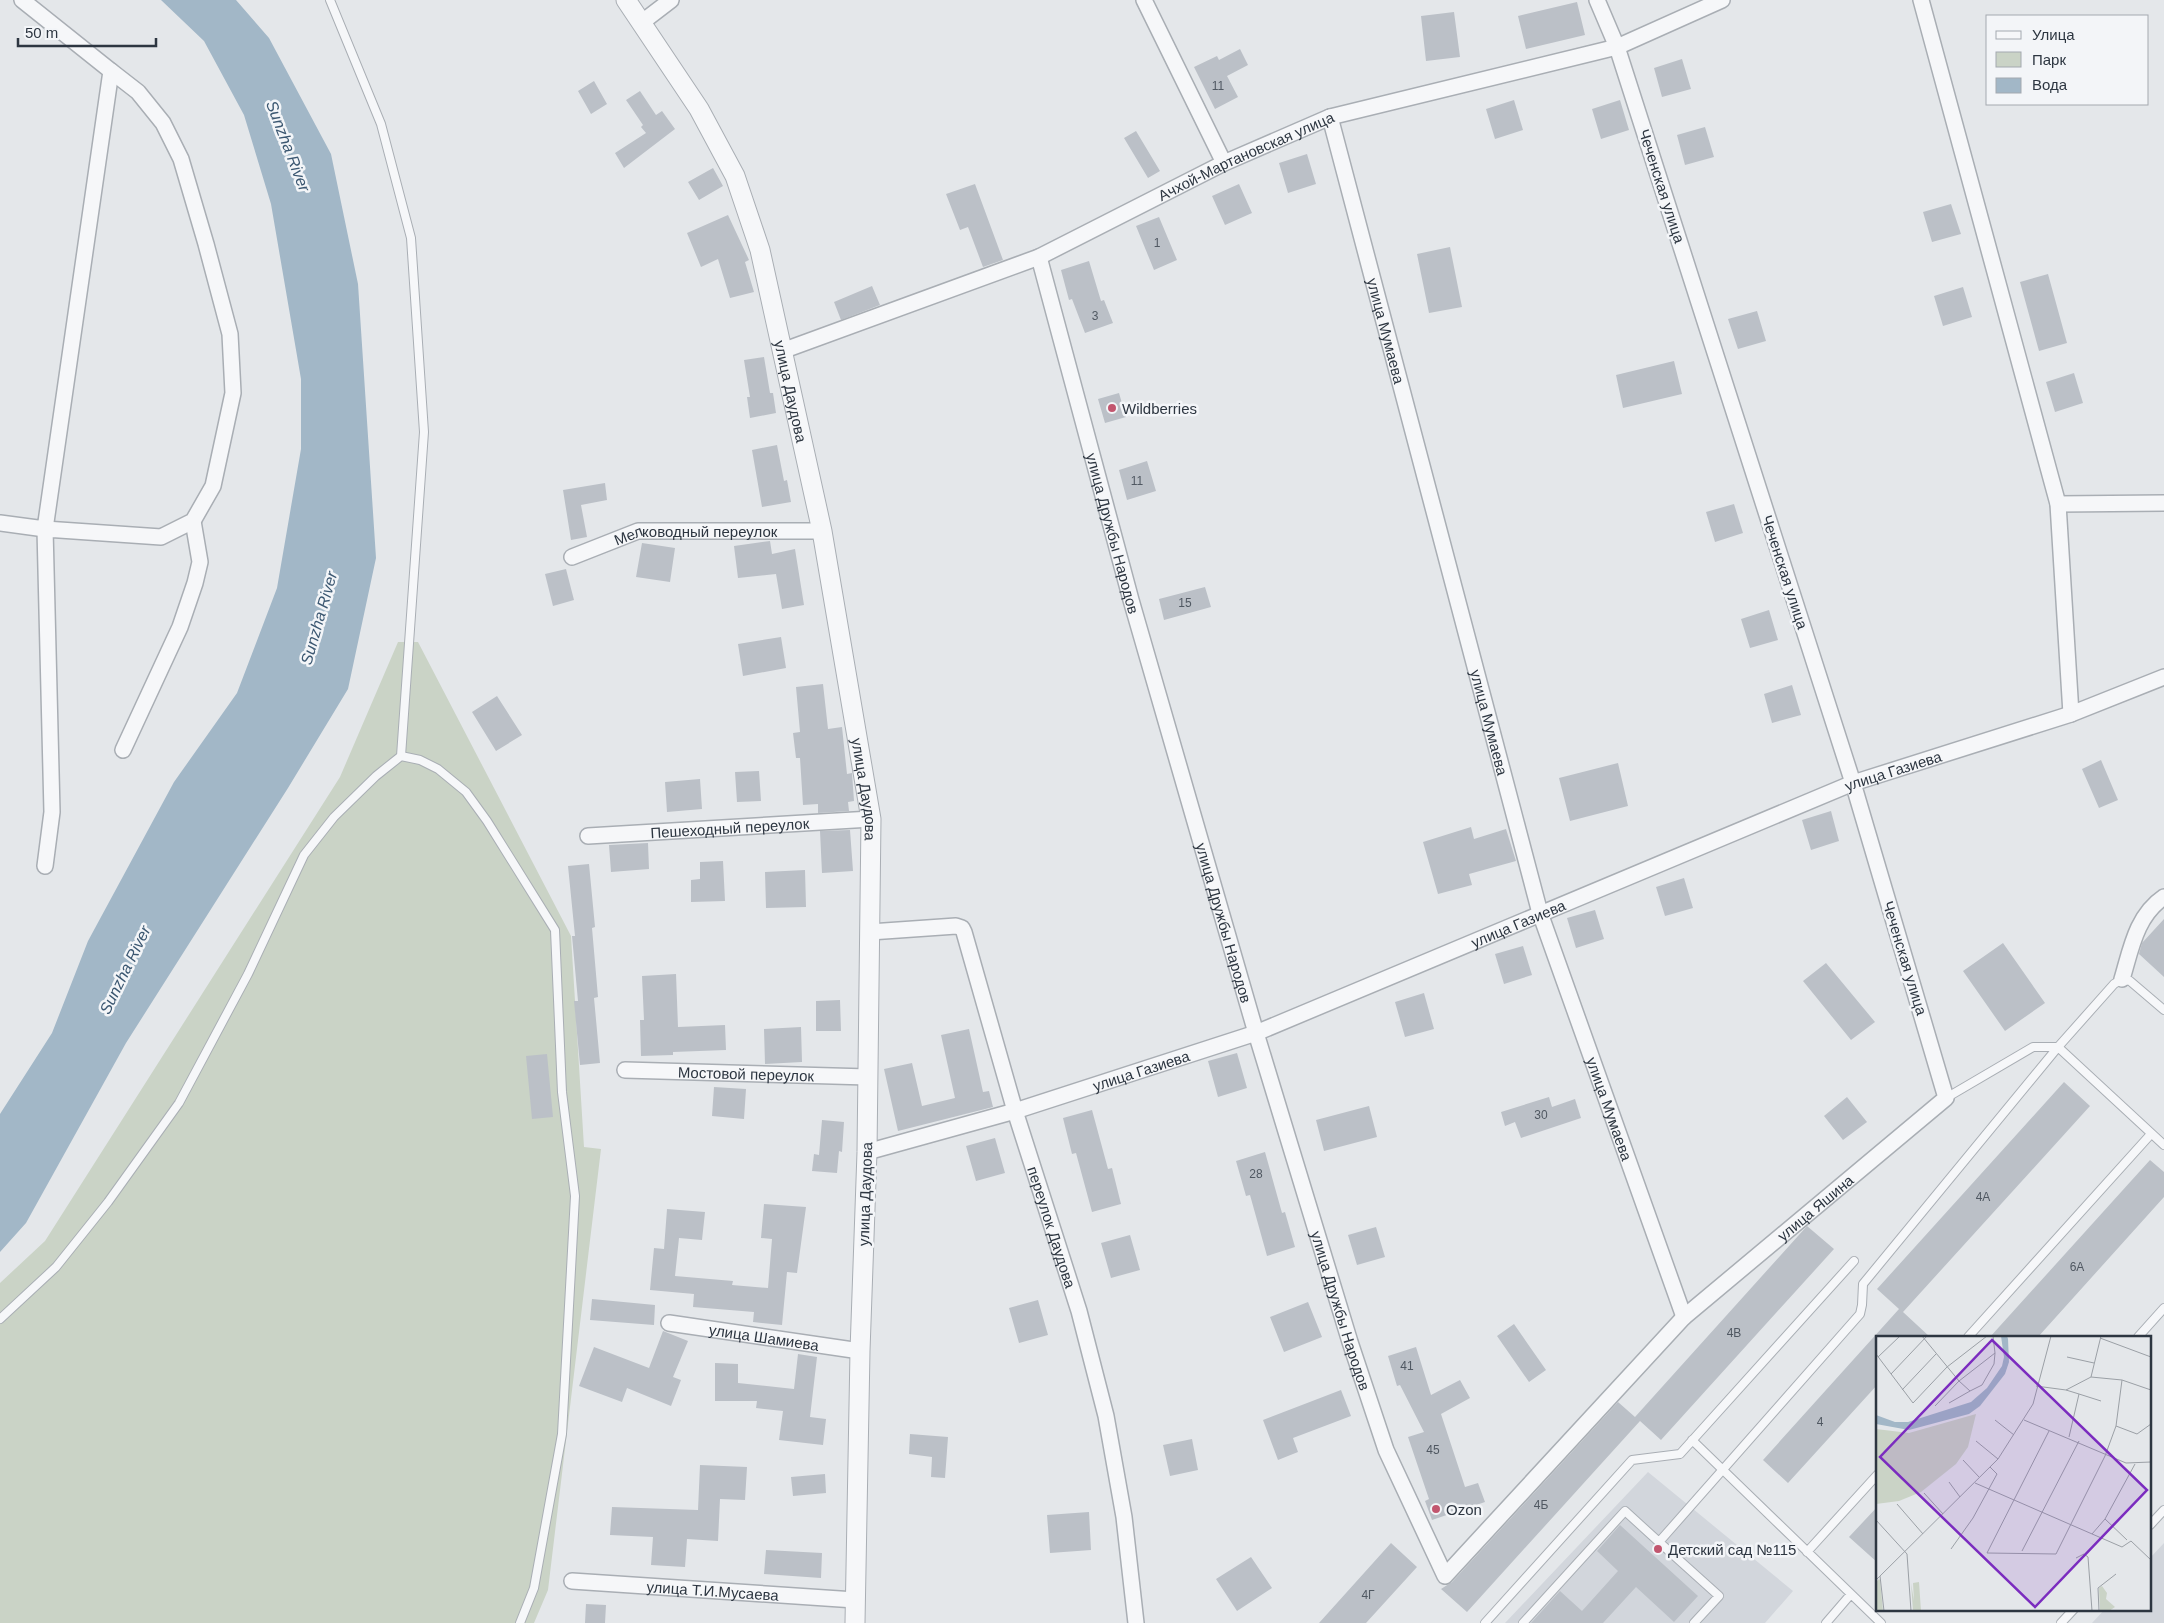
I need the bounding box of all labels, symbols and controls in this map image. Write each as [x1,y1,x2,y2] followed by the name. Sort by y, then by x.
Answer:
[18,15,155,47] scale bar
[1986,15,2149,105] legend
[25,24,58,41] text: 50 m
[2032,26,2075,43] text: Улица
[2032,51,2066,68] text: Парк
[2032,76,2068,93] text: Вода
[1212,79,1225,93] house number: 11
[263,98,313,195] water label: Sunzha River
[1155,108,1337,204] street label: Ачхой-Мартановская улица
[1636,127,1689,246] street label: Чеченская улица
[1154,236,1161,250] house number: 1
[1364,276,1409,386] street label: улица Мумаева
[1092,309,1099,323] house number: 3
[772,339,811,445] street label: улица Даудова
[1122,400,1197,417] place label: Wildberries
[1106,402,1118,414] marker: Wildberries
[1083,451,1143,616] street label: улица Дружбы Народов
[1131,474,1144,488] house number: 11
[1759,513,1812,632] street label: Чеченская улица
[611,522,778,548] street label: Мелководный переулок
[298,569,341,667] water label: Sunzha River
[1178,596,1192,610] house number: 15
[1468,668,1512,778] street label: улица Мумаева
[849,736,880,842] street label: улица Даудова
[1842,747,1944,794] street label: улица Газиева
[650,814,810,841] street label: Пешеходный переулок
[1193,841,1255,1005] street label: улица Дружбы Народов
[1468,896,1568,951] street label: улица Газиева
[1880,899,1931,1018] street label: Чеченская улица
[96,923,154,1017] water label: Sunzha River
[1090,1046,1192,1094] street label: улица Газиева
[1584,1055,1636,1163] street label: улица Мумаева
[678,1063,815,1084] street label: Мостовой переулок
[1534,1108,1548,1122] house number: 30
[855,1141,875,1246] street label: улица Даудова
[1025,1164,1080,1291] street label: переулок Даудова
[1249,1167,1263,1181] house number: 28
[1774,1171,1857,1244] street label: улица Яшина
[1976,1190,1990,1204] house number: 4А
[1308,1229,1374,1392] street label: улица Дружбы Народов
[2070,1260,2084,1274] house number: 6А
[708,1320,821,1353] street label: улица Шамиева
[1727,1326,1741,1340] house number: 4В
[1876,1336,2152,1610] inset map
[1400,1359,1414,1373] house number: 41
[1817,1415,1824,1429] house number: 4
[1426,1443,1440,1457] house number: 45
[1534,1498,1548,1512] house number: 4Б
[1446,1501,1482,1518] place label: Ozon
[1430,1503,1442,1515] marker: Ozon
[1668,1541,1796,1558] place label: Детский сад №115
[1652,1543,1664,1555] marker: Детский сад №115
[646,1578,780,1603] street label: улица Т.И.Мусаева
[1361,1588,1375,1602] house number: 4Г

